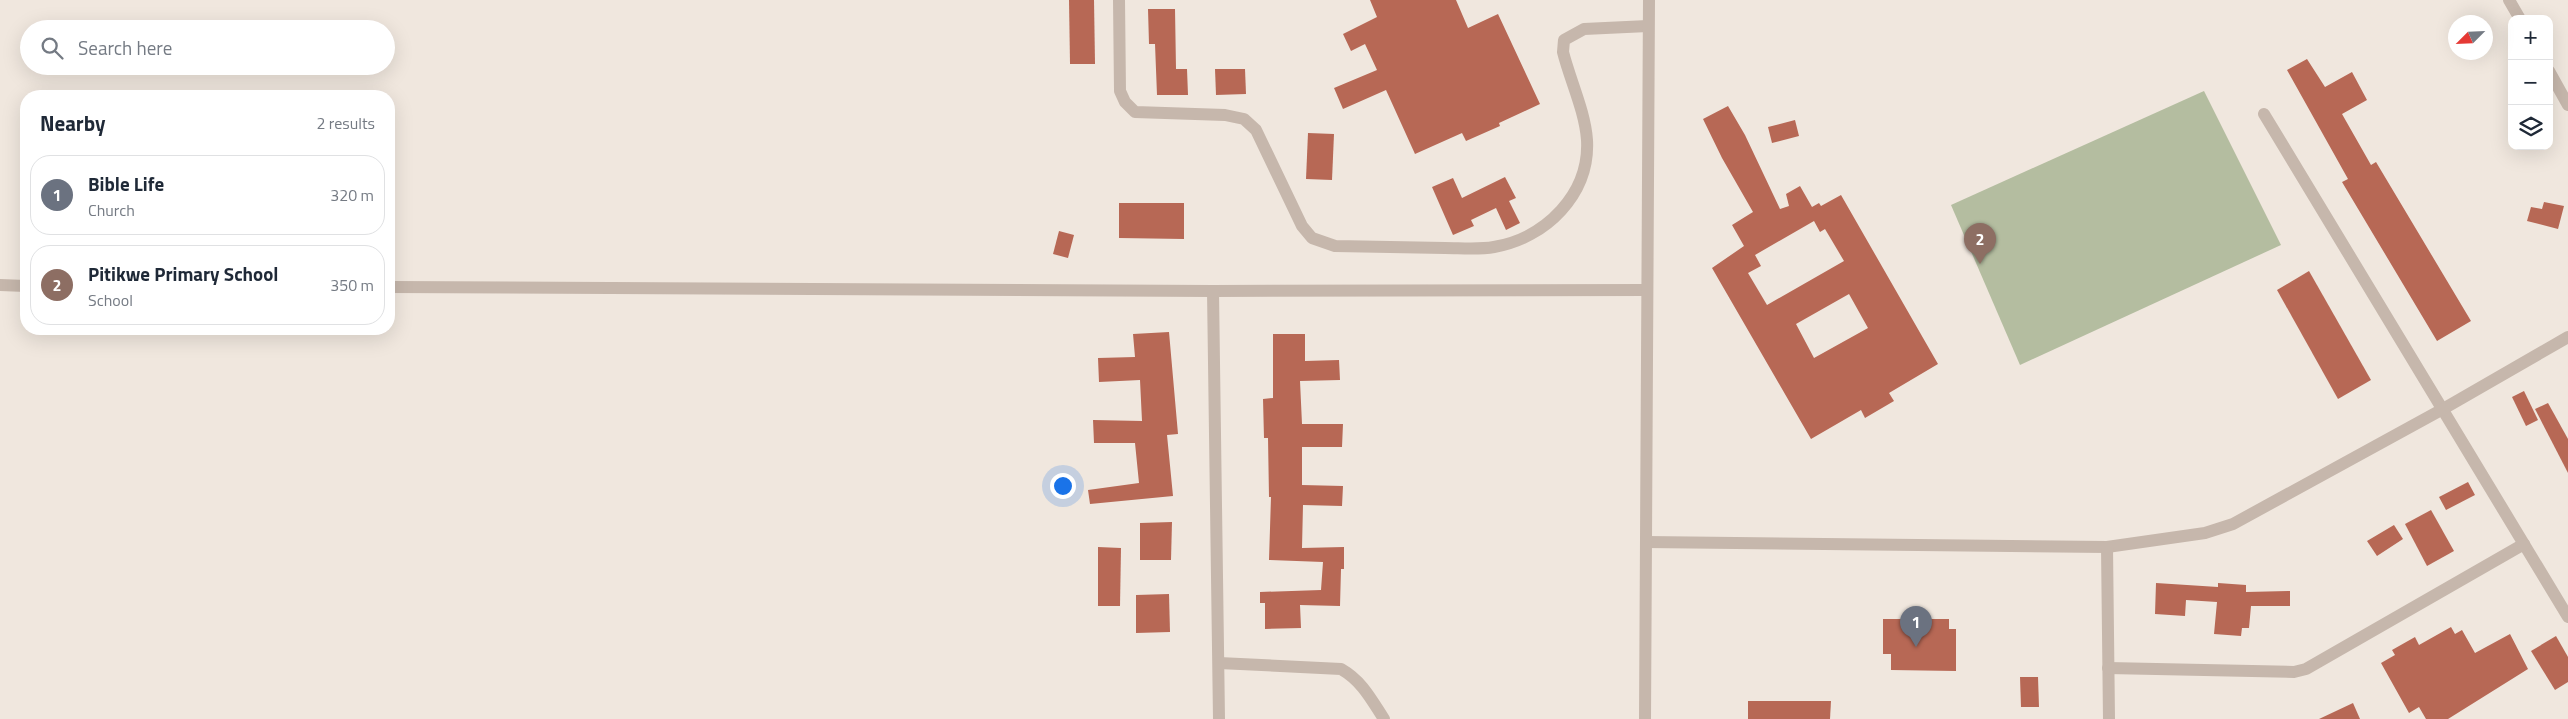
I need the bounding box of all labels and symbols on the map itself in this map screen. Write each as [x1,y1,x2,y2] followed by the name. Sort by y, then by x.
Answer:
[2448,15,2493,60] north arrow
[1964,223,1996,264] pin: 2
[1050,473,1076,499] your location
[1900,606,1932,647] pin: 1

